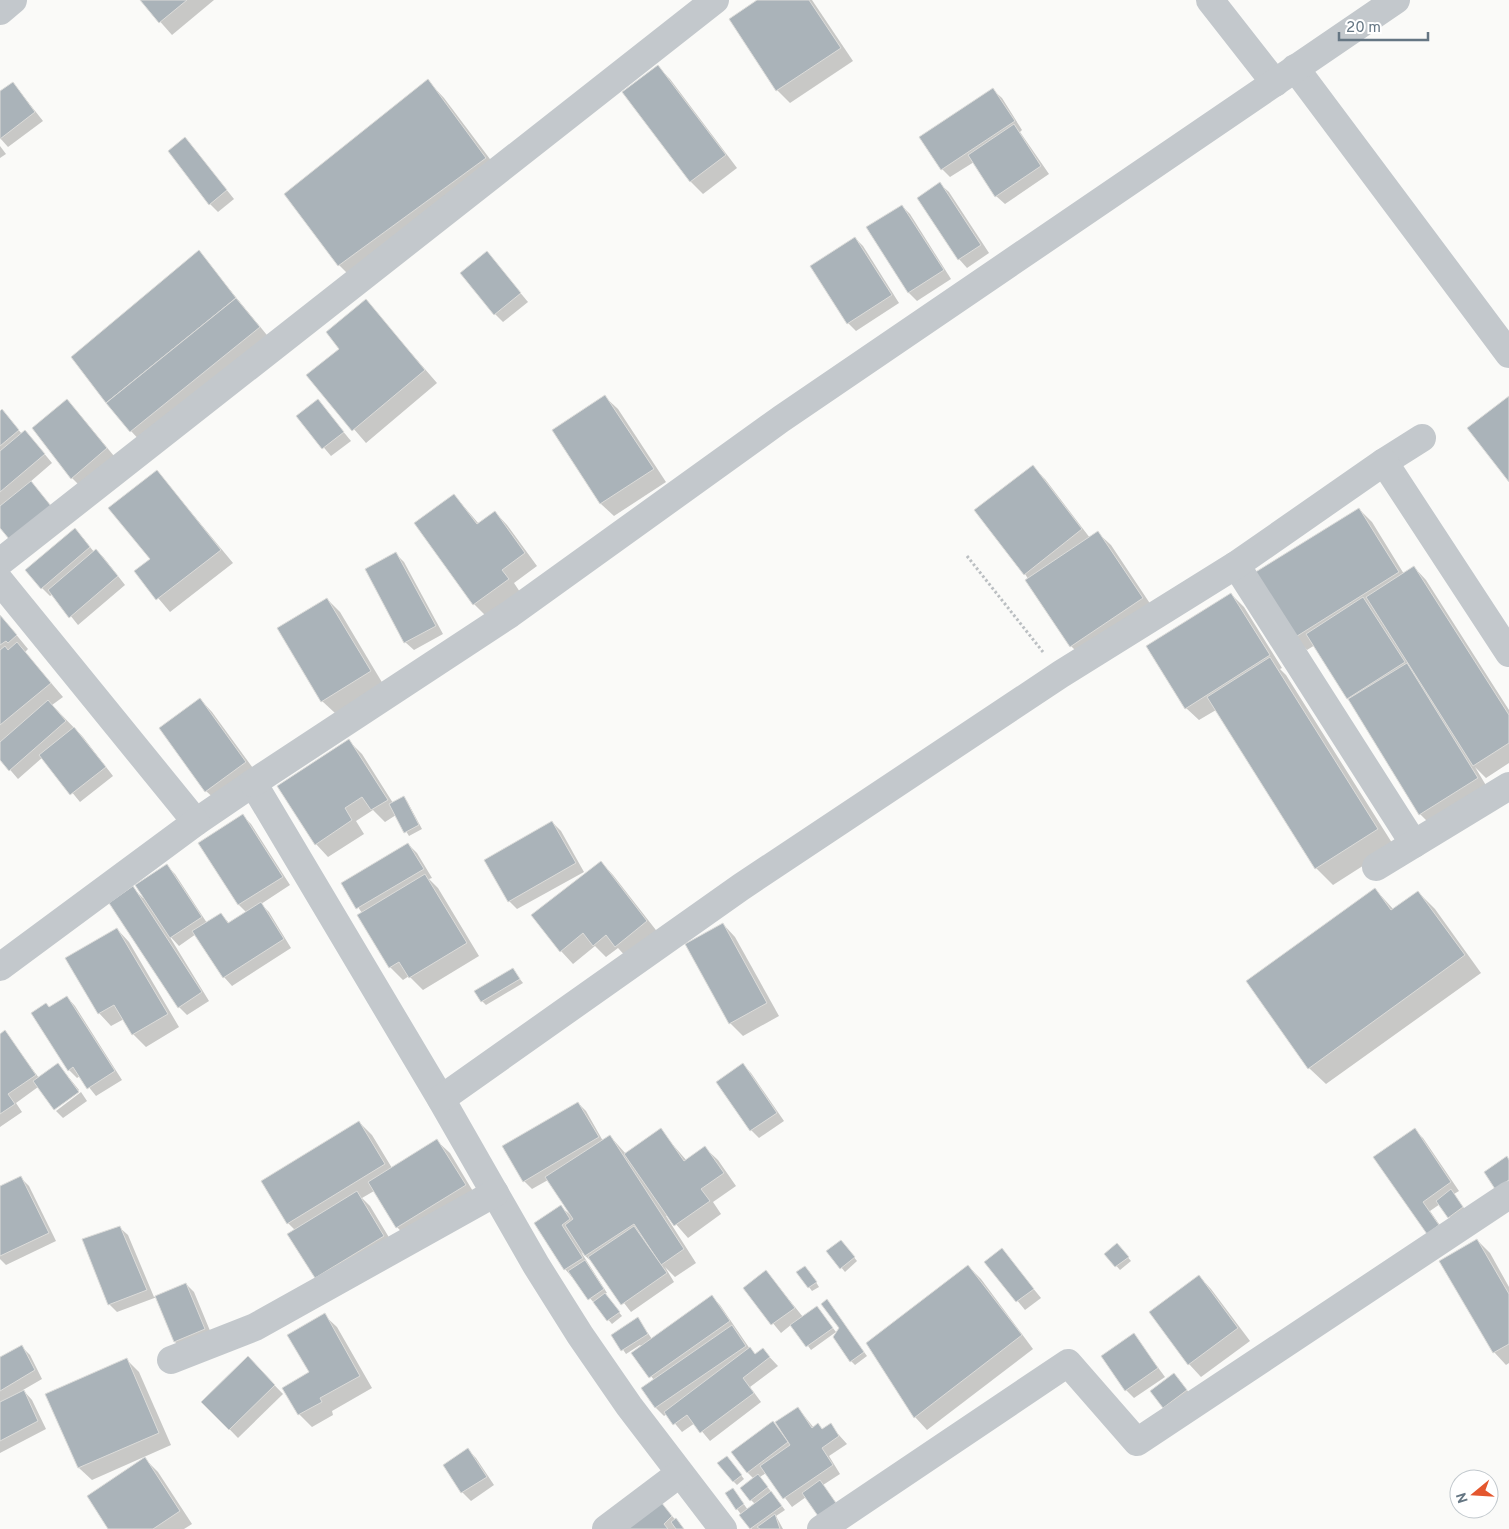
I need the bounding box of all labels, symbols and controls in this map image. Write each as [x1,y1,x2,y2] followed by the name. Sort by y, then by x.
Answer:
[1339,10,1428,42] scale bar
[1346,19,1381,38] text: 20 m
[1449,1469,1499,1519] north arrow
[1453,1490,1473,1505] text: N

